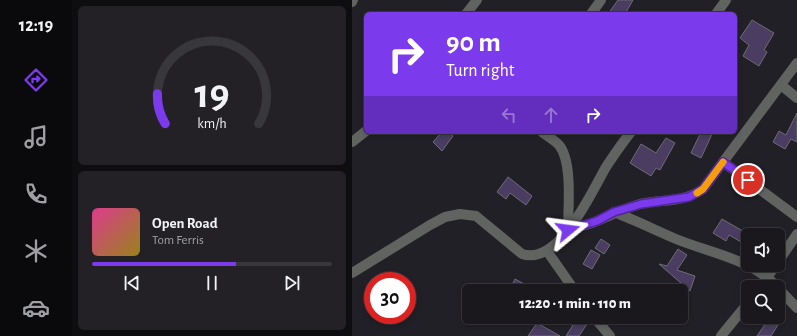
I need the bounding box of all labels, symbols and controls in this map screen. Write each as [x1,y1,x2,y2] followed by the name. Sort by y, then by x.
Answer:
[19,17,53,35] text: 12:19
[380,28,432,80] icon: right
[446,29,501,57] text: 90 m
[446,62,515,80] text: Turn right
[22,66,50,94] icon: directions
[194,73,230,114] text: 19
[498,104,520,126] icon: left
[540,104,562,126] icon: ahead
[582,104,604,126] icon: right
[197,116,227,130] text: km/h
[22,123,50,151] icon: music
[731,163,765,197] pin
[737,169,759,191] icon: arrive
[22,180,50,208] icon: phone
[547,209,589,251] position arrow
[152,216,218,231] text: Open Road
[741,228,785,324] map controls
[741,228,785,272] button: sound
[152,234,204,247] text: Tom Ferris
[22,237,50,265] icon: climate
[121,272,143,294] icon: previous
[201,272,223,294] icon: pause
[281,272,303,294] icon: next
[364,272,416,324] speed limit sign: 30
[741,280,785,324] button: search
[22,294,50,322] icon: car
[519,296,631,311] text: 12:20 · 1 min · 110 m

